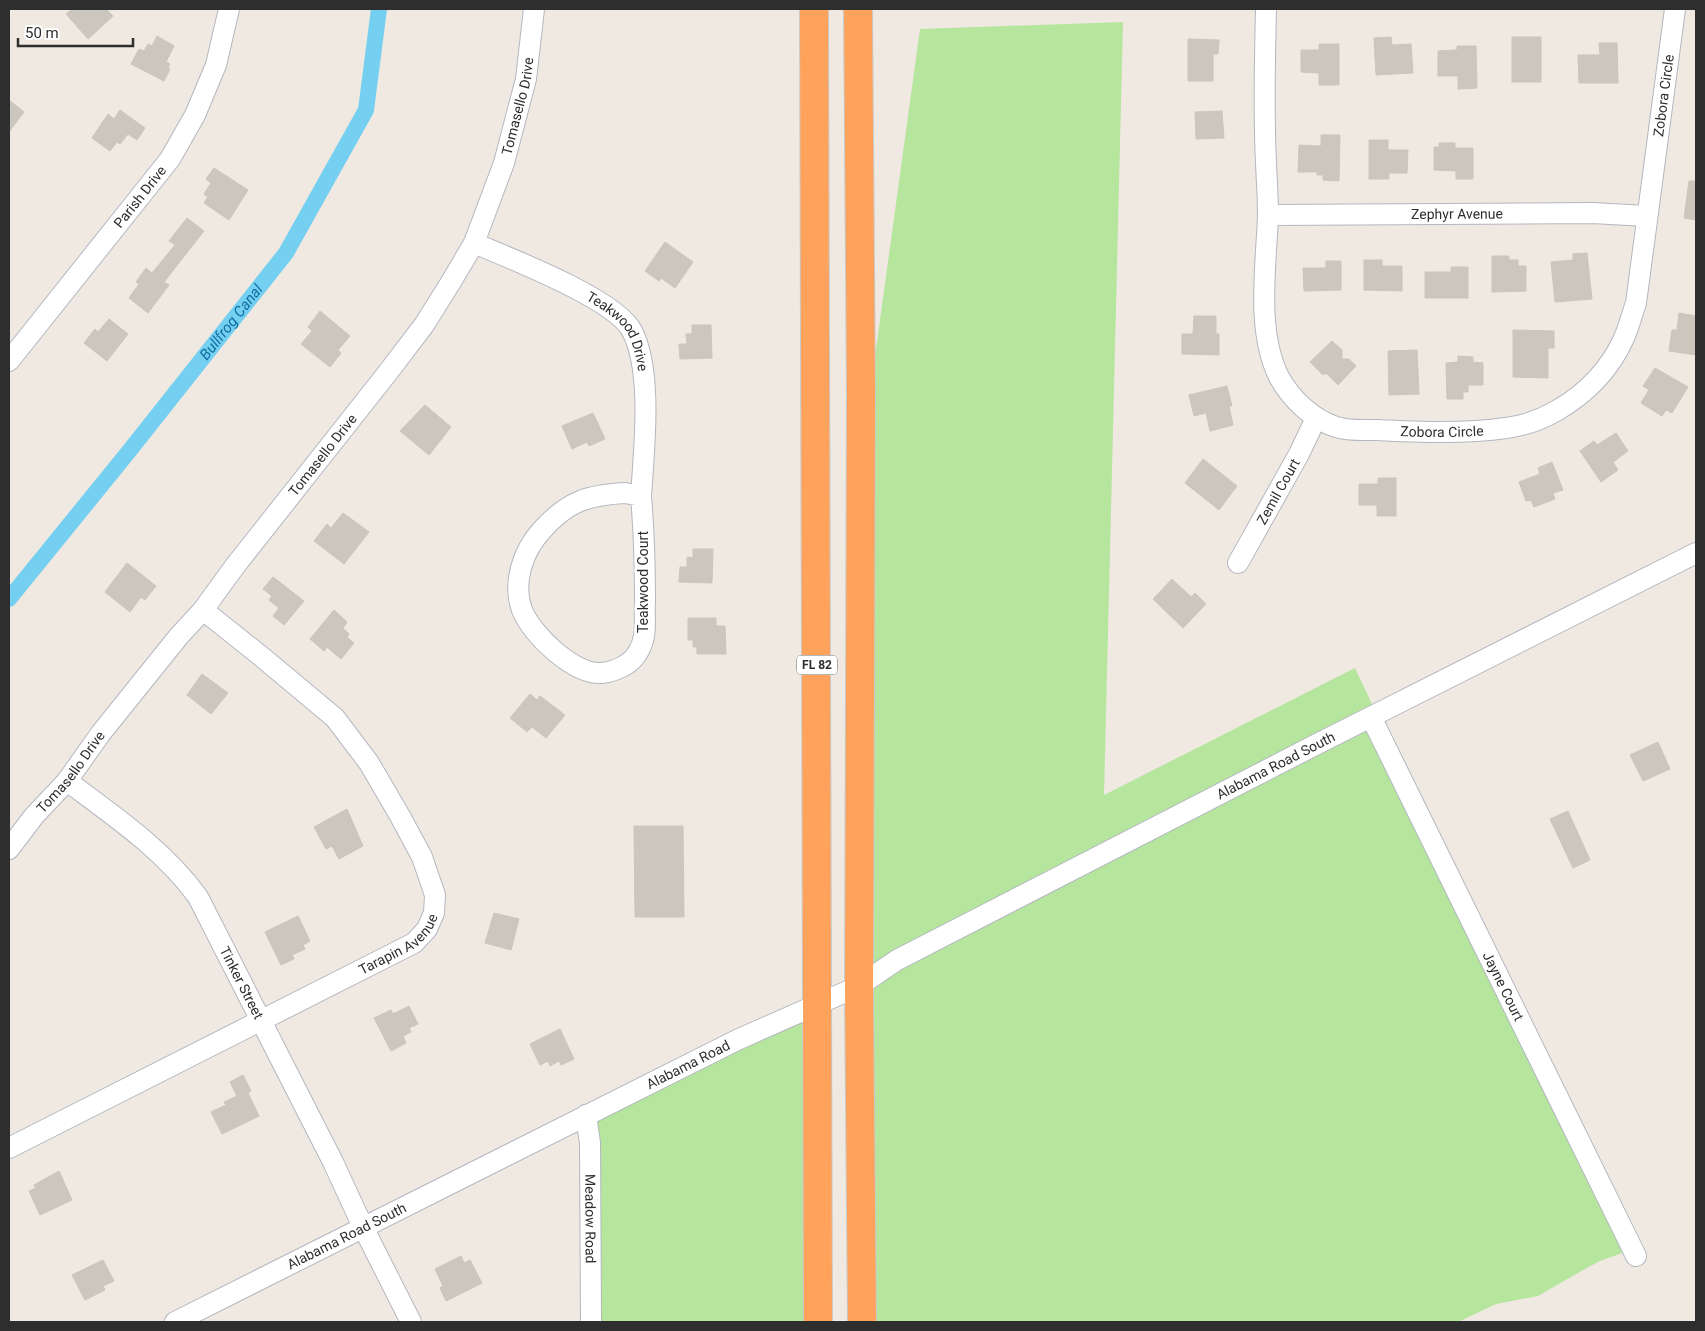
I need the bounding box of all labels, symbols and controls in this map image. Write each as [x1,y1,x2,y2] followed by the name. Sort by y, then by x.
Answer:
[18,15,132,47] scale bar
[25,24,59,42] text: 50 m
[1650,53,1677,138] street label: Zobora Circle
[498,56,536,157] street label: Tomasello Drive
[110,163,169,231] street label: Parish Drive
[1411,206,1503,222] street label: Zephyr Avenue
[196,280,267,363] water label: Bullfrog Canal
[584,288,651,372] street label: Teakwood Drive
[285,411,360,499] street label: Tomasello Drive
[1400,423,1484,440] street label: Zobora Circle
[1253,455,1303,527] street label: Zemil Court
[635,531,651,633] street label: Teakwood Court
[797,656,837,674] road number: FL 82
[33,728,108,816] street label: Tomasello Drive
[1214,728,1338,802] street label: Alabama Road South
[356,911,441,978] street label: Tarapin Avenue
[217,944,267,1022] street label: Tinker Street
[1480,949,1527,1024] street label: Jayne Court
[644,1037,732,1092] street label: Alabama Road
[582,1174,599,1263] street label: Meadow Road
[284,1199,409,1272] street label: Alabama Road South

